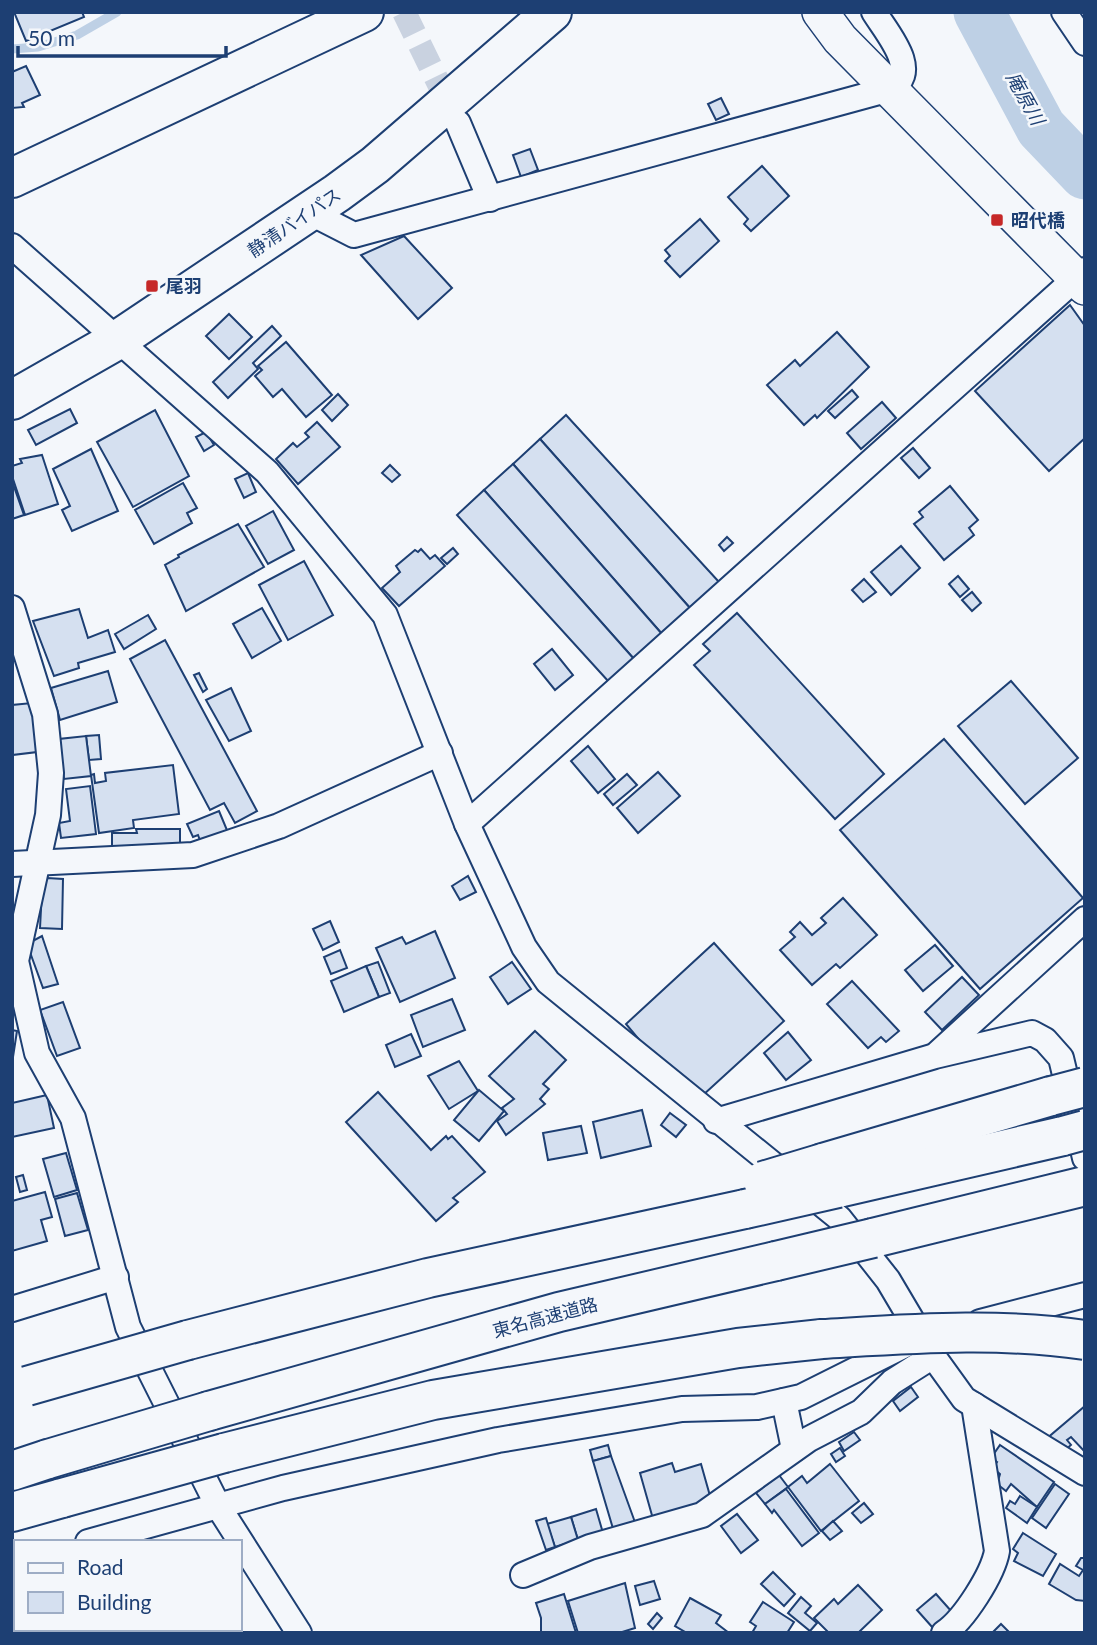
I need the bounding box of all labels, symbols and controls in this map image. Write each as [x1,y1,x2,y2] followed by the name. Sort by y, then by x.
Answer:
[18,14,226,58] scale bar
[28,25,75,50] text: 50 m
[1002,67,1051,130] water label: 庵原川
[243,183,345,261] street label: 静清バイパス
[1011,209,1065,231] place label: 昭代橋
[989,212,1005,228] marker: 昭代橋
[166,275,202,297] place label: 尾羽
[144,278,160,294] marker: 尾羽
[490,1292,600,1342] street label: 東名高速道路
[14,1540,242,1631] legend
[77,1554,124,1579] text: Road
[77,1589,152,1614] text: Building

